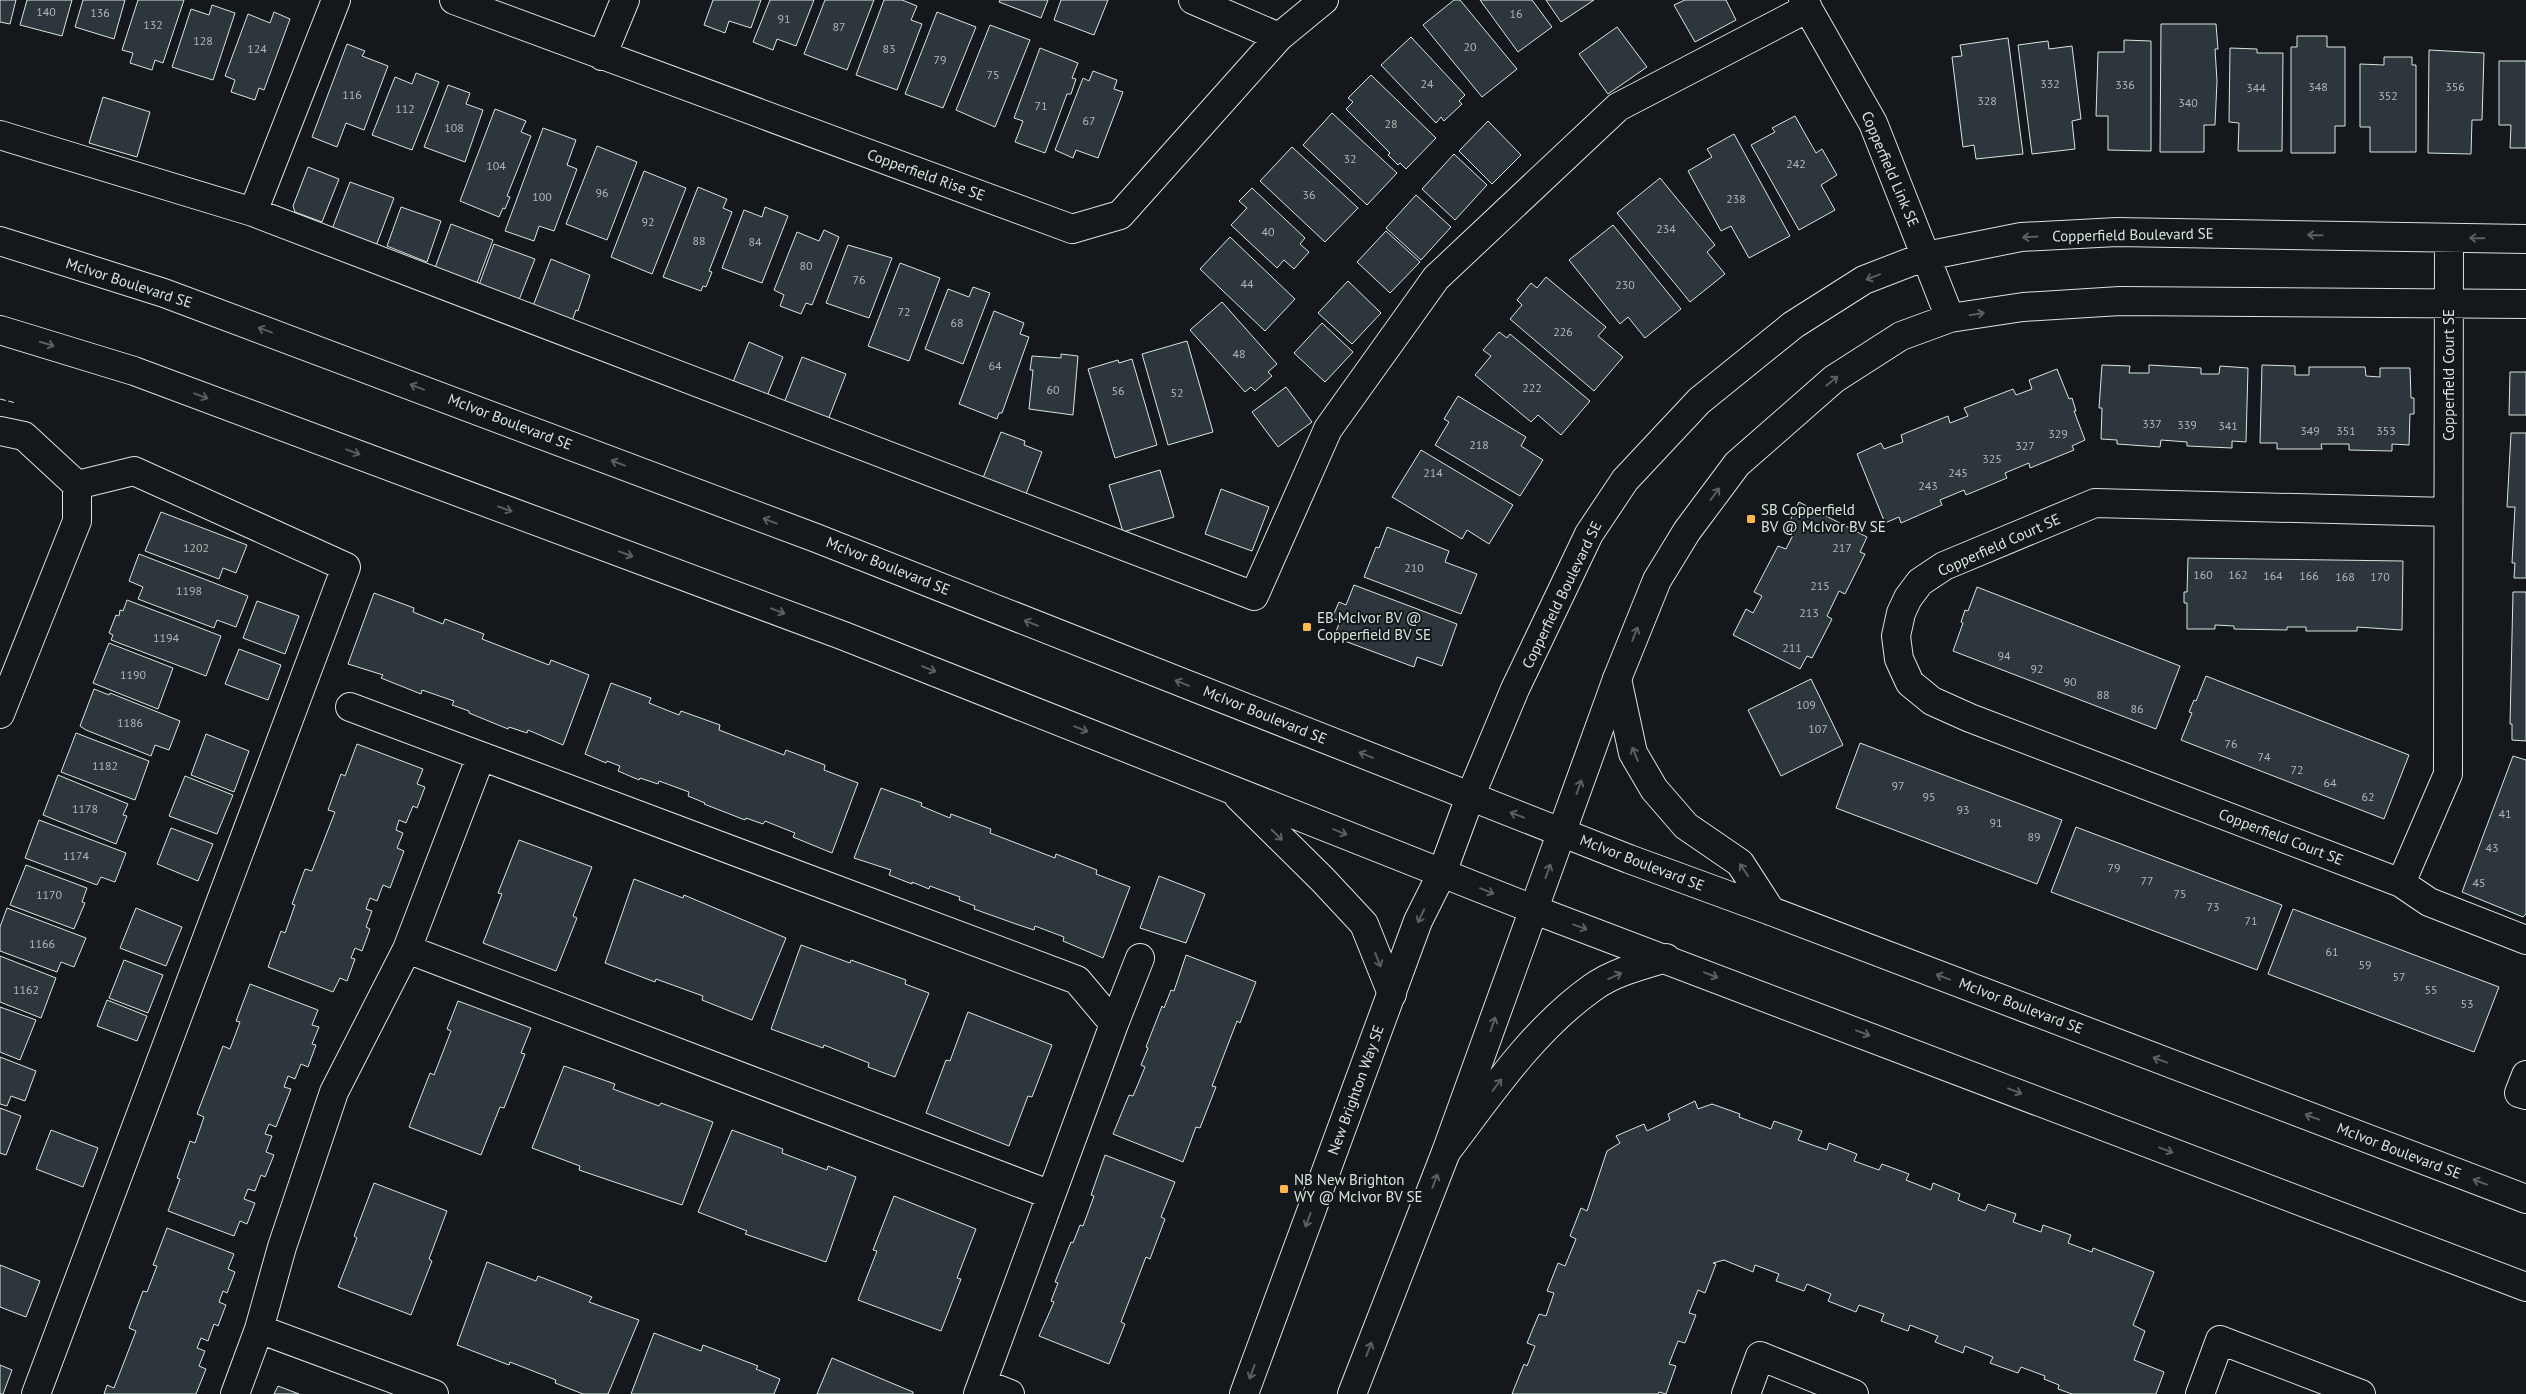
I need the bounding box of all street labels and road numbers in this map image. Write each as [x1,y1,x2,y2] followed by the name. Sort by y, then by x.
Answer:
[1858,108,1923,230] street label: Copperfield Link SE
[865,144,988,205] street label: Copperfield Rise SE
[2052,224,2214,245] street label: Copperfield Boulevard SE
[64,253,195,312] street label: McIvor Boulevard SE
[2439,309,2458,441] street label: Copperfield Court SE
[445,389,575,454] street label: McIvor Boulevard SE
[1935,509,2063,580] street label: Copperfield Court SE
[1518,518,1606,672] street label: Copperfield Boulevard SE
[824,532,953,599] street label: McIvor Boulevard SE
[1201,681,1330,748] street label: McIvor Boulevard SE
[2216,804,2346,869] street label: Copperfield Court SE
[1577,830,1707,895] street label: McIvor Boulevard SE
[1956,973,2086,1038] street label: McIvor Boulevard SE
[1323,1022,1388,1157] street label: New Brighton Way SE
[2334,1118,2464,1183] street label: McIvor Boulevard SE

